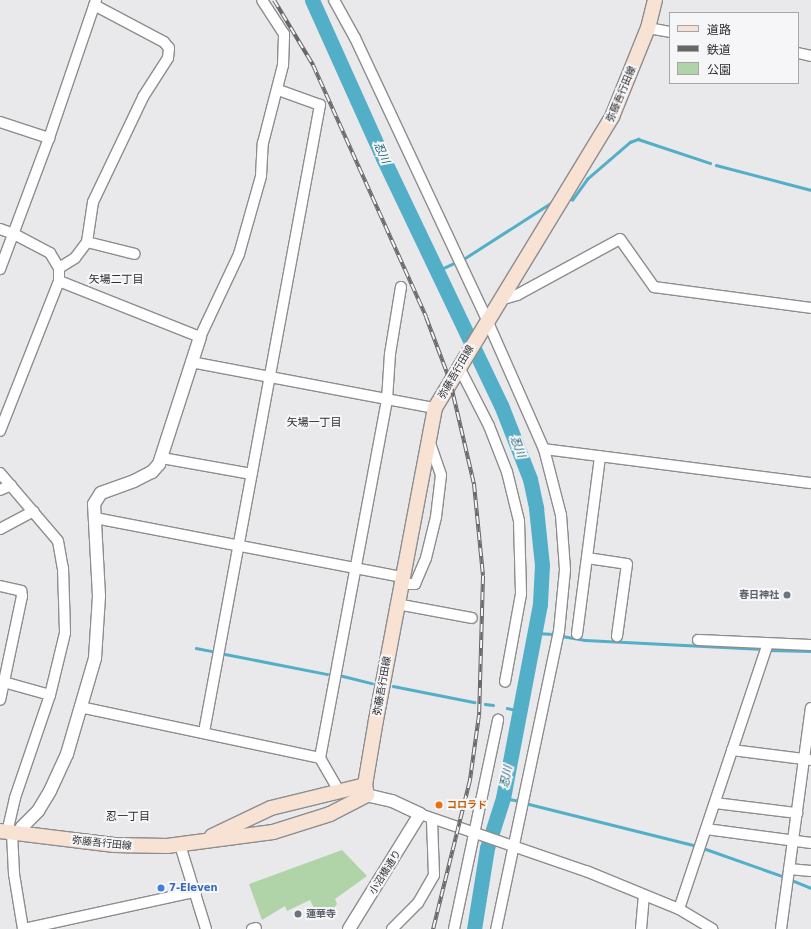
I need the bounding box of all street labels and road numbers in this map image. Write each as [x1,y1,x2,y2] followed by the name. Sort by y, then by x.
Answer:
[604,64,638,124] street label: 弥藤吾行田線
[436,343,476,401] street label: 弥藤吾行田線
[371,655,393,717] street label: 弥藤吾行田線
[72,834,132,852] street label: 弥藤吾行田線
[367,848,403,896] street label: 小沼橋通り

